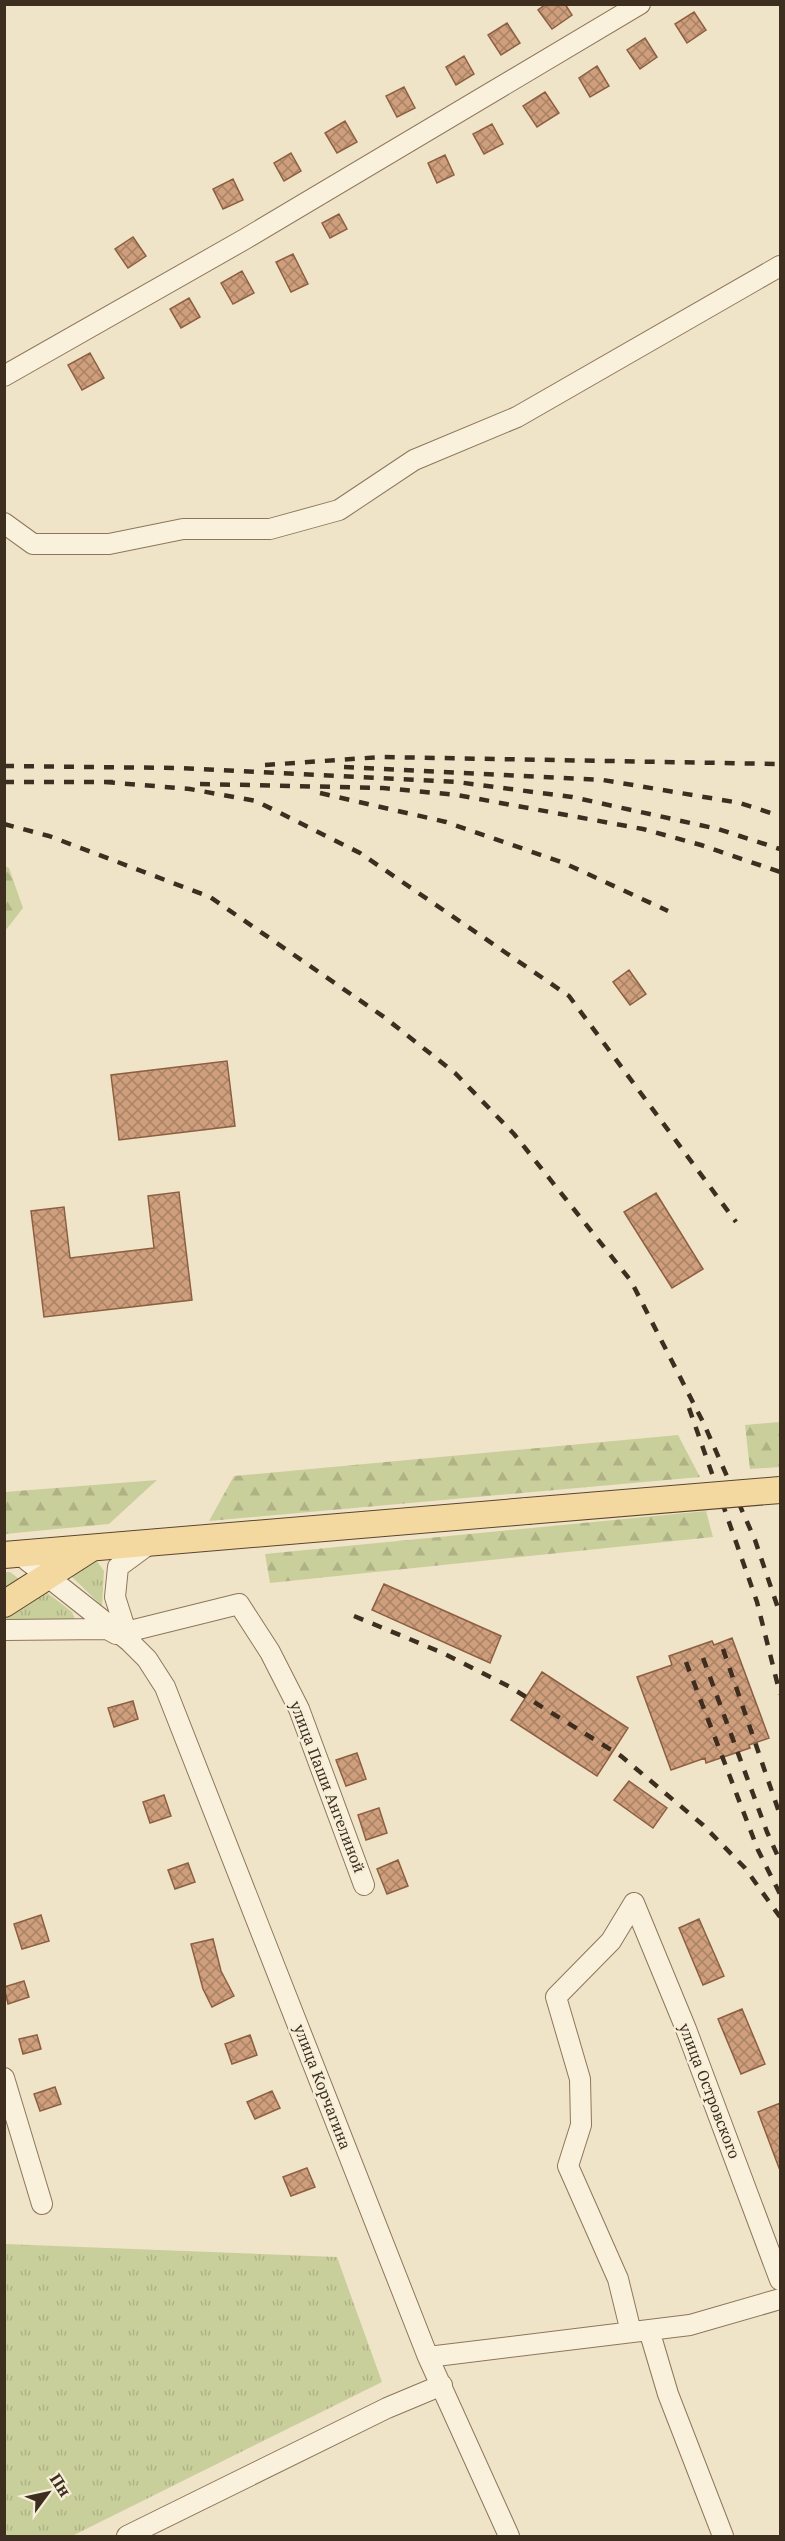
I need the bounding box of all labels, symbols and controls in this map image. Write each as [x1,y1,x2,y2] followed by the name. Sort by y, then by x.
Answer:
[286,1698,370,1875] street label: улица Паши Ангелиной
[675,2020,745,2161] street label: улица Островского
[290,2021,356,2152] street label: улица Корчагина
[18,2463,78,2523] north arrow
[45,2469,76,2501] text: Пн

